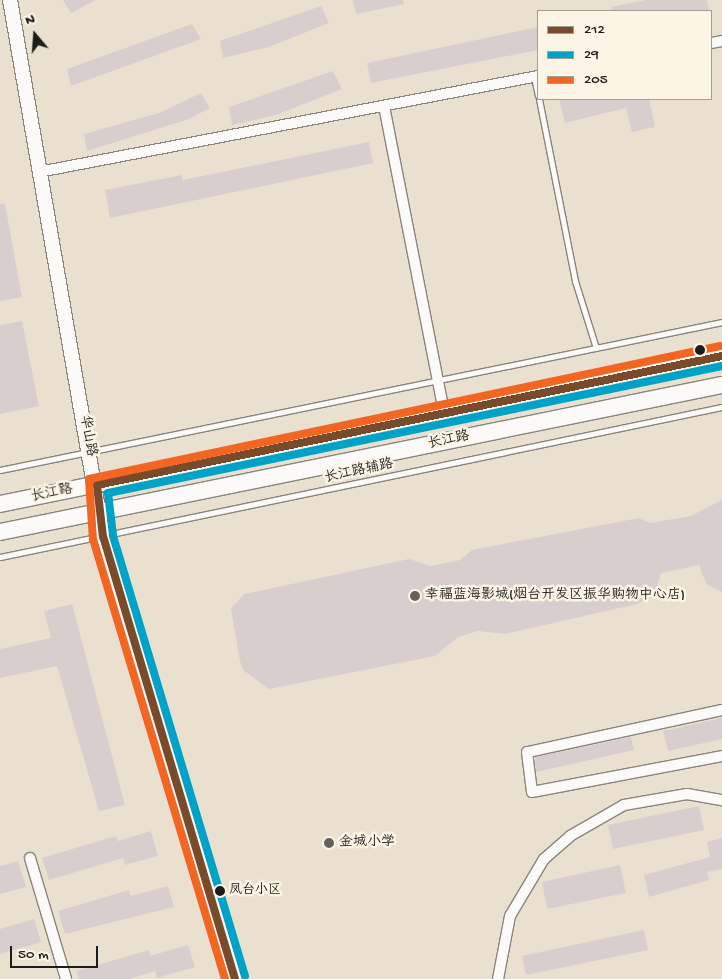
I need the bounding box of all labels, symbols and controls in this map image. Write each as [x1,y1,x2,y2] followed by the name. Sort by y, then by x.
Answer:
[10,10,60,60] north arrow
[537,10,712,100] legend
[23,11,37,30] text: N
[584,21,605,39] text: 212
[584,46,599,64] text: 29
[584,71,608,89] text: 205
[695,345,705,355] unlabelled marker
[75,414,99,458] street label: 华山路
[427,428,471,454] street label: 长江路
[323,457,395,487] street label: 长江路辅路
[30,482,74,506] street label: 长江路
[425,588,685,604] place label: 幸福蓝海影城(烟台开发区振华购物中心店)
[409,590,421,602] marker: 幸福蓝海影城(烟台开发区振华购物中心店)
[339,835,395,851] place label: 金城小学
[323,837,335,849] marker: 金城小学
[229,883,281,899] place label: 凤台小区
[215,886,225,896] marker: 凤台小区
[12,936,100,968] scale bar
[18,946,49,964] text: 50 m

